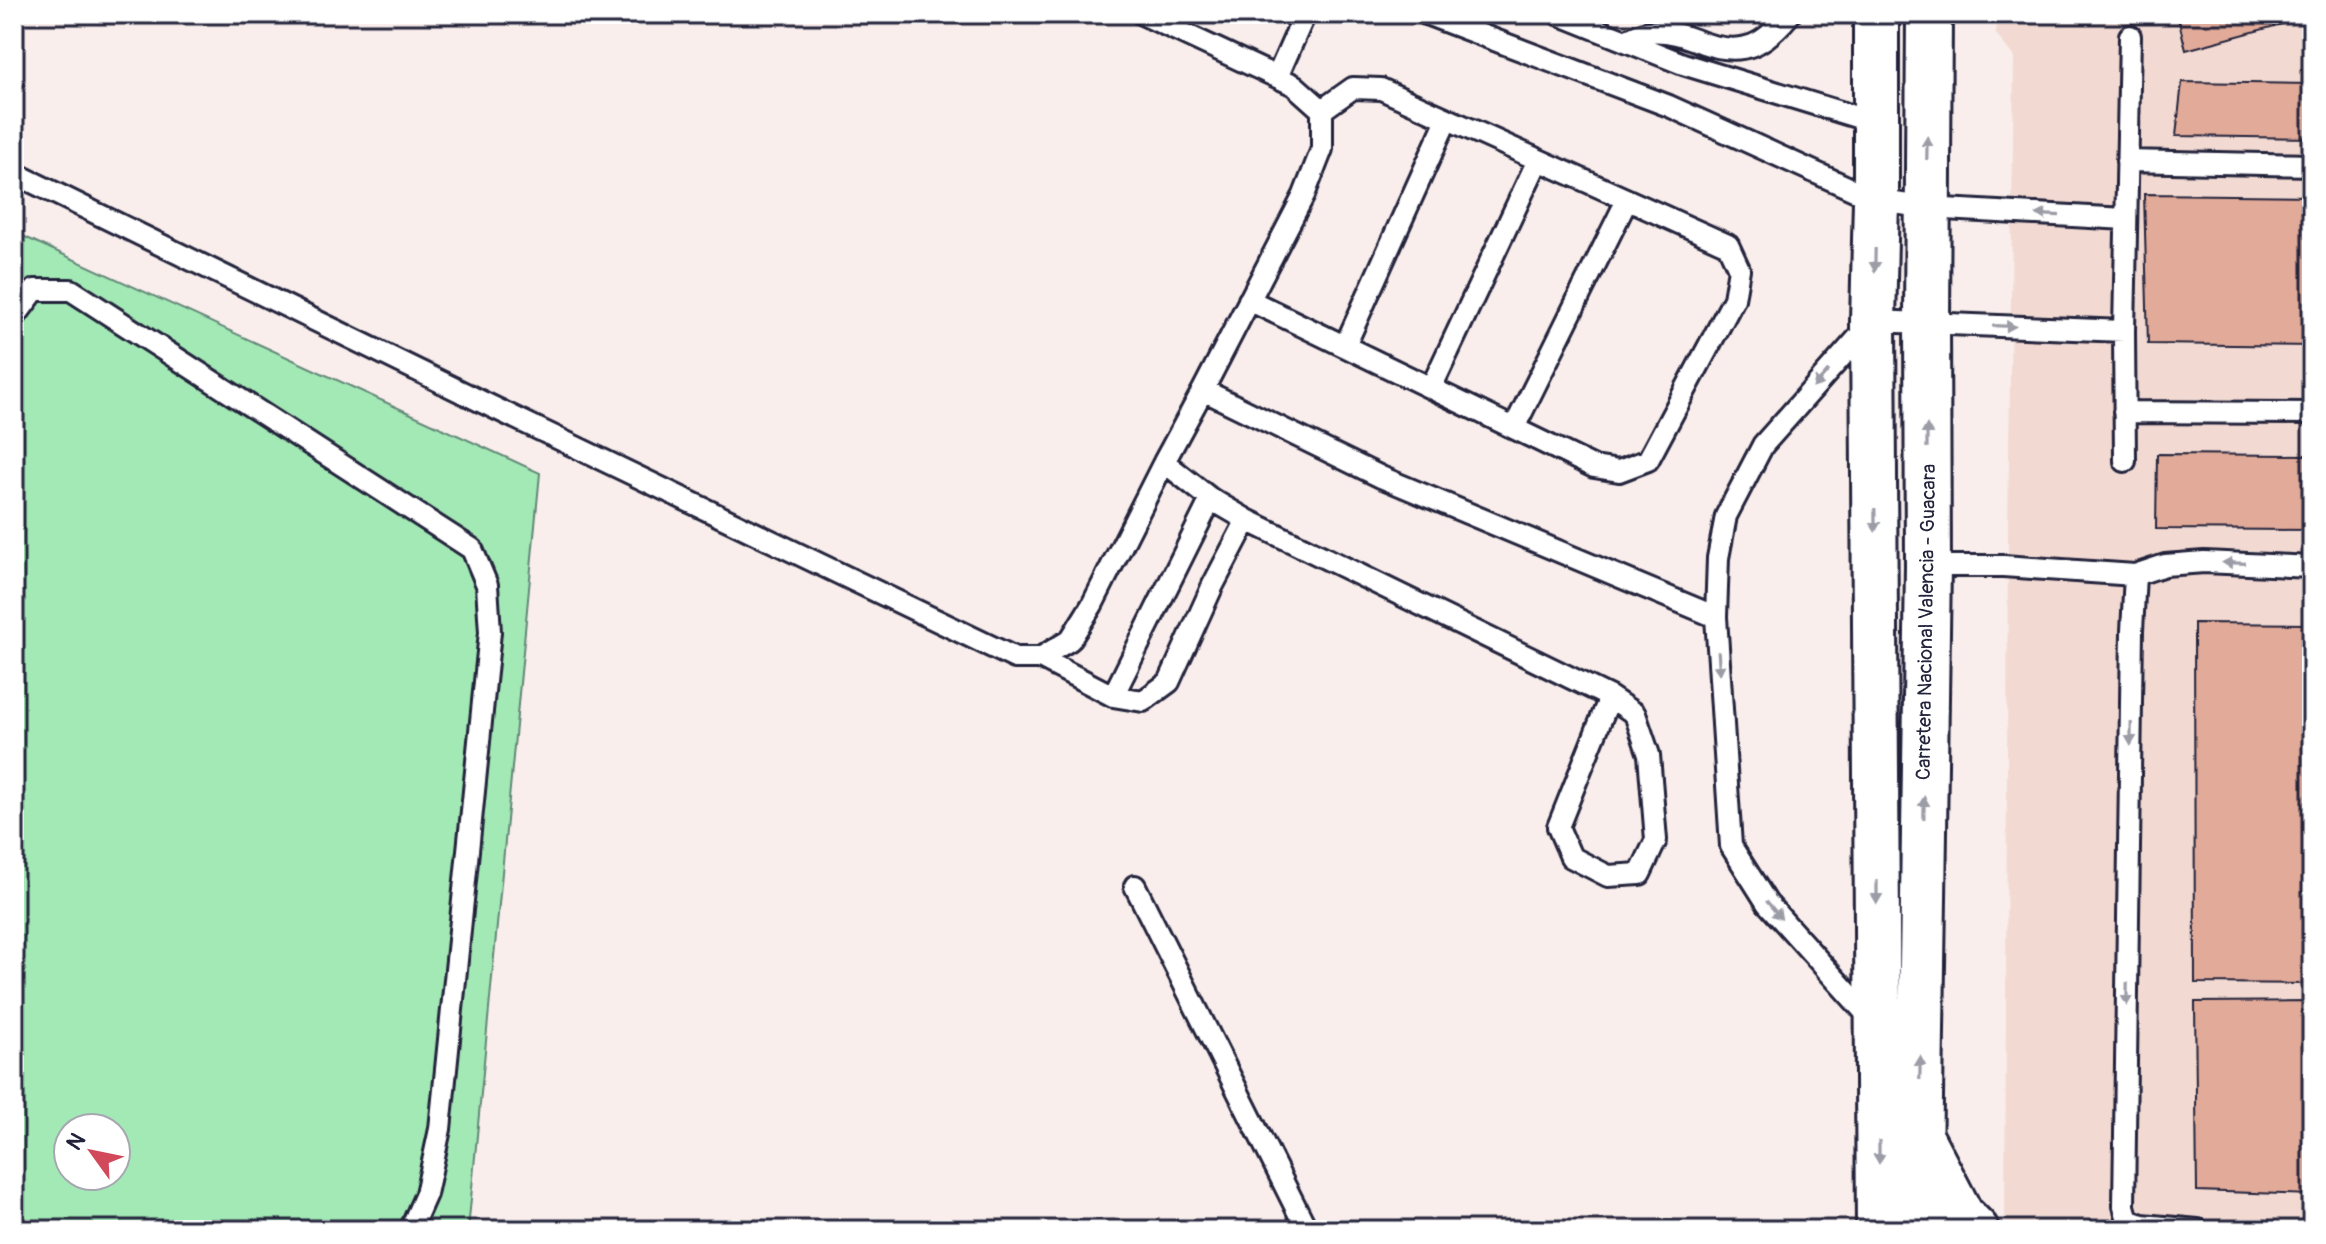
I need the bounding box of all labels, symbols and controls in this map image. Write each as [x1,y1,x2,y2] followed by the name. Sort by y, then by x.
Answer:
[1921,135,1934,160] one-way arrow
[2035,208,2060,221] one-way arrow
[1868,248,1881,273] one-way arrow
[1992,320,2017,333] one-way arrow
[1813,370,1831,389] one-way arrow
[1921,423,1933,448] one-way arrow
[1911,464,1941,780] street label: Carretera Nacional Valencia - Guacara
[1869,508,1881,533] one-way arrow
[2221,557,2246,570] one-way arrow
[1713,651,1726,676] one-way arrow
[2125,722,2137,747] one-way arrow
[1918,795,1930,820] one-way arrow
[1871,880,1883,905] one-way arrow
[1765,900,1782,920] one-way arrow
[2121,982,2133,1007] one-way arrow
[1914,1055,1926,1080] one-way arrow
[52,1112,132,1192] north arrow
[60,1128,92,1156] text: N
[1872,1140,1885,1165] one-way arrow

